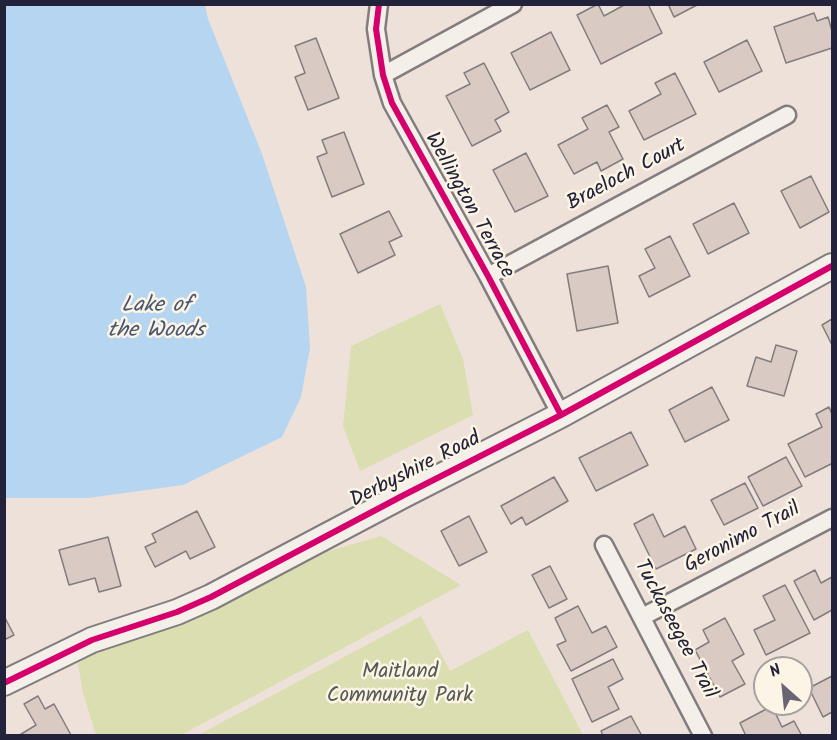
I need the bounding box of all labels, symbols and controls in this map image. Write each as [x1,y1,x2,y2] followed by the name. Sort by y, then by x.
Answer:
[418,129,518,283] street label: Wellington Terrace
[563,134,691,218] street label: Braeloch Court
[108,294,204,346] water label: Lake of the Woods
[347,427,485,515] street label: Derbyshire Road
[681,498,805,580] street label: Geronimo Trail
[627,556,721,704] street label: Tuckaseegee Trail
[753,656,813,716] north arrow
[765,658,786,685] text: N
[327,660,473,710] park label: Maitland Community Park

